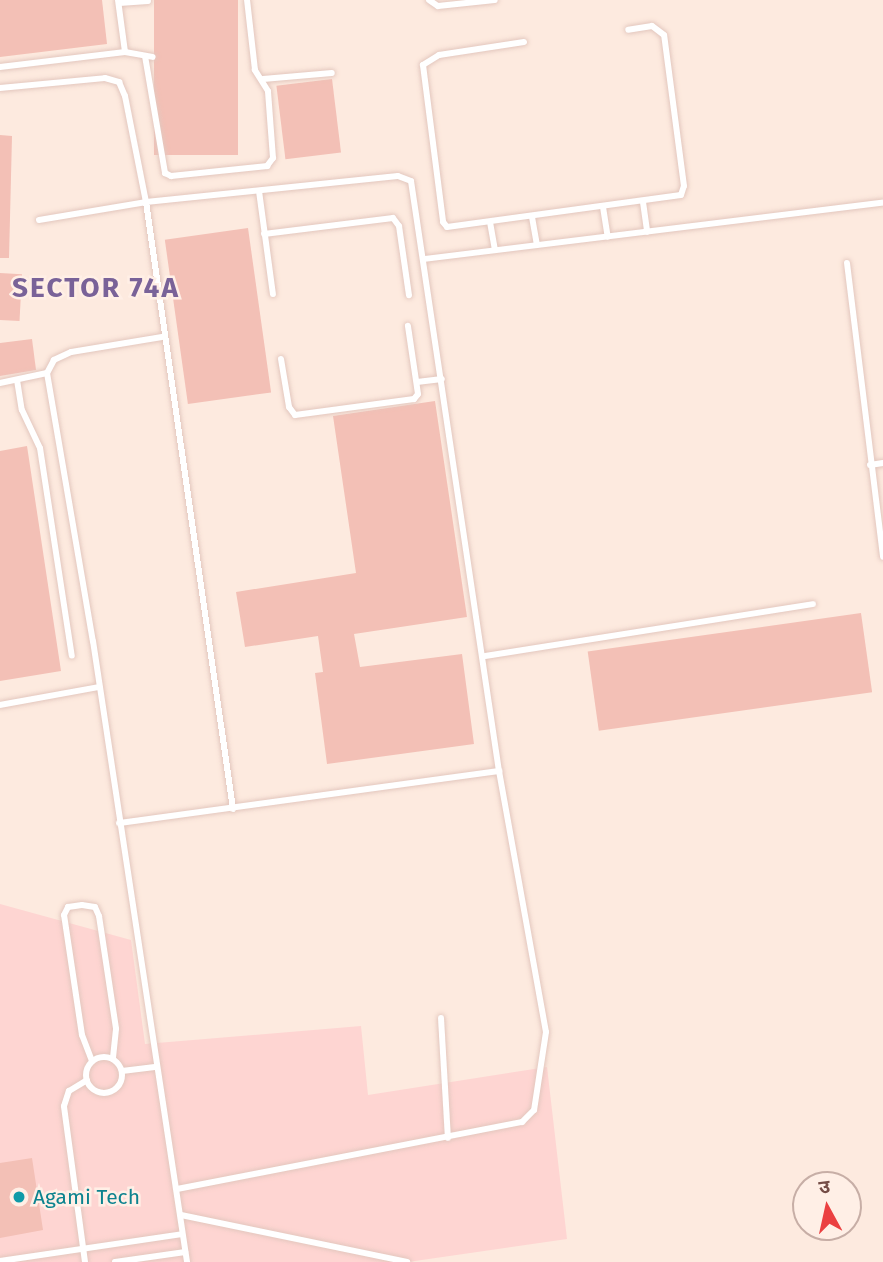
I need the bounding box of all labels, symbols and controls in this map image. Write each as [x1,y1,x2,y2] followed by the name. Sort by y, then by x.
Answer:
[13,271,179,305] district label: SECTOR 74A
[792,1171,862,1241] north arrow
[817,1175,831,1199] text: उ
[33,1184,140,1210] place label: Agami Tech
[11,1189,27,1205] marker: Agami Tech

